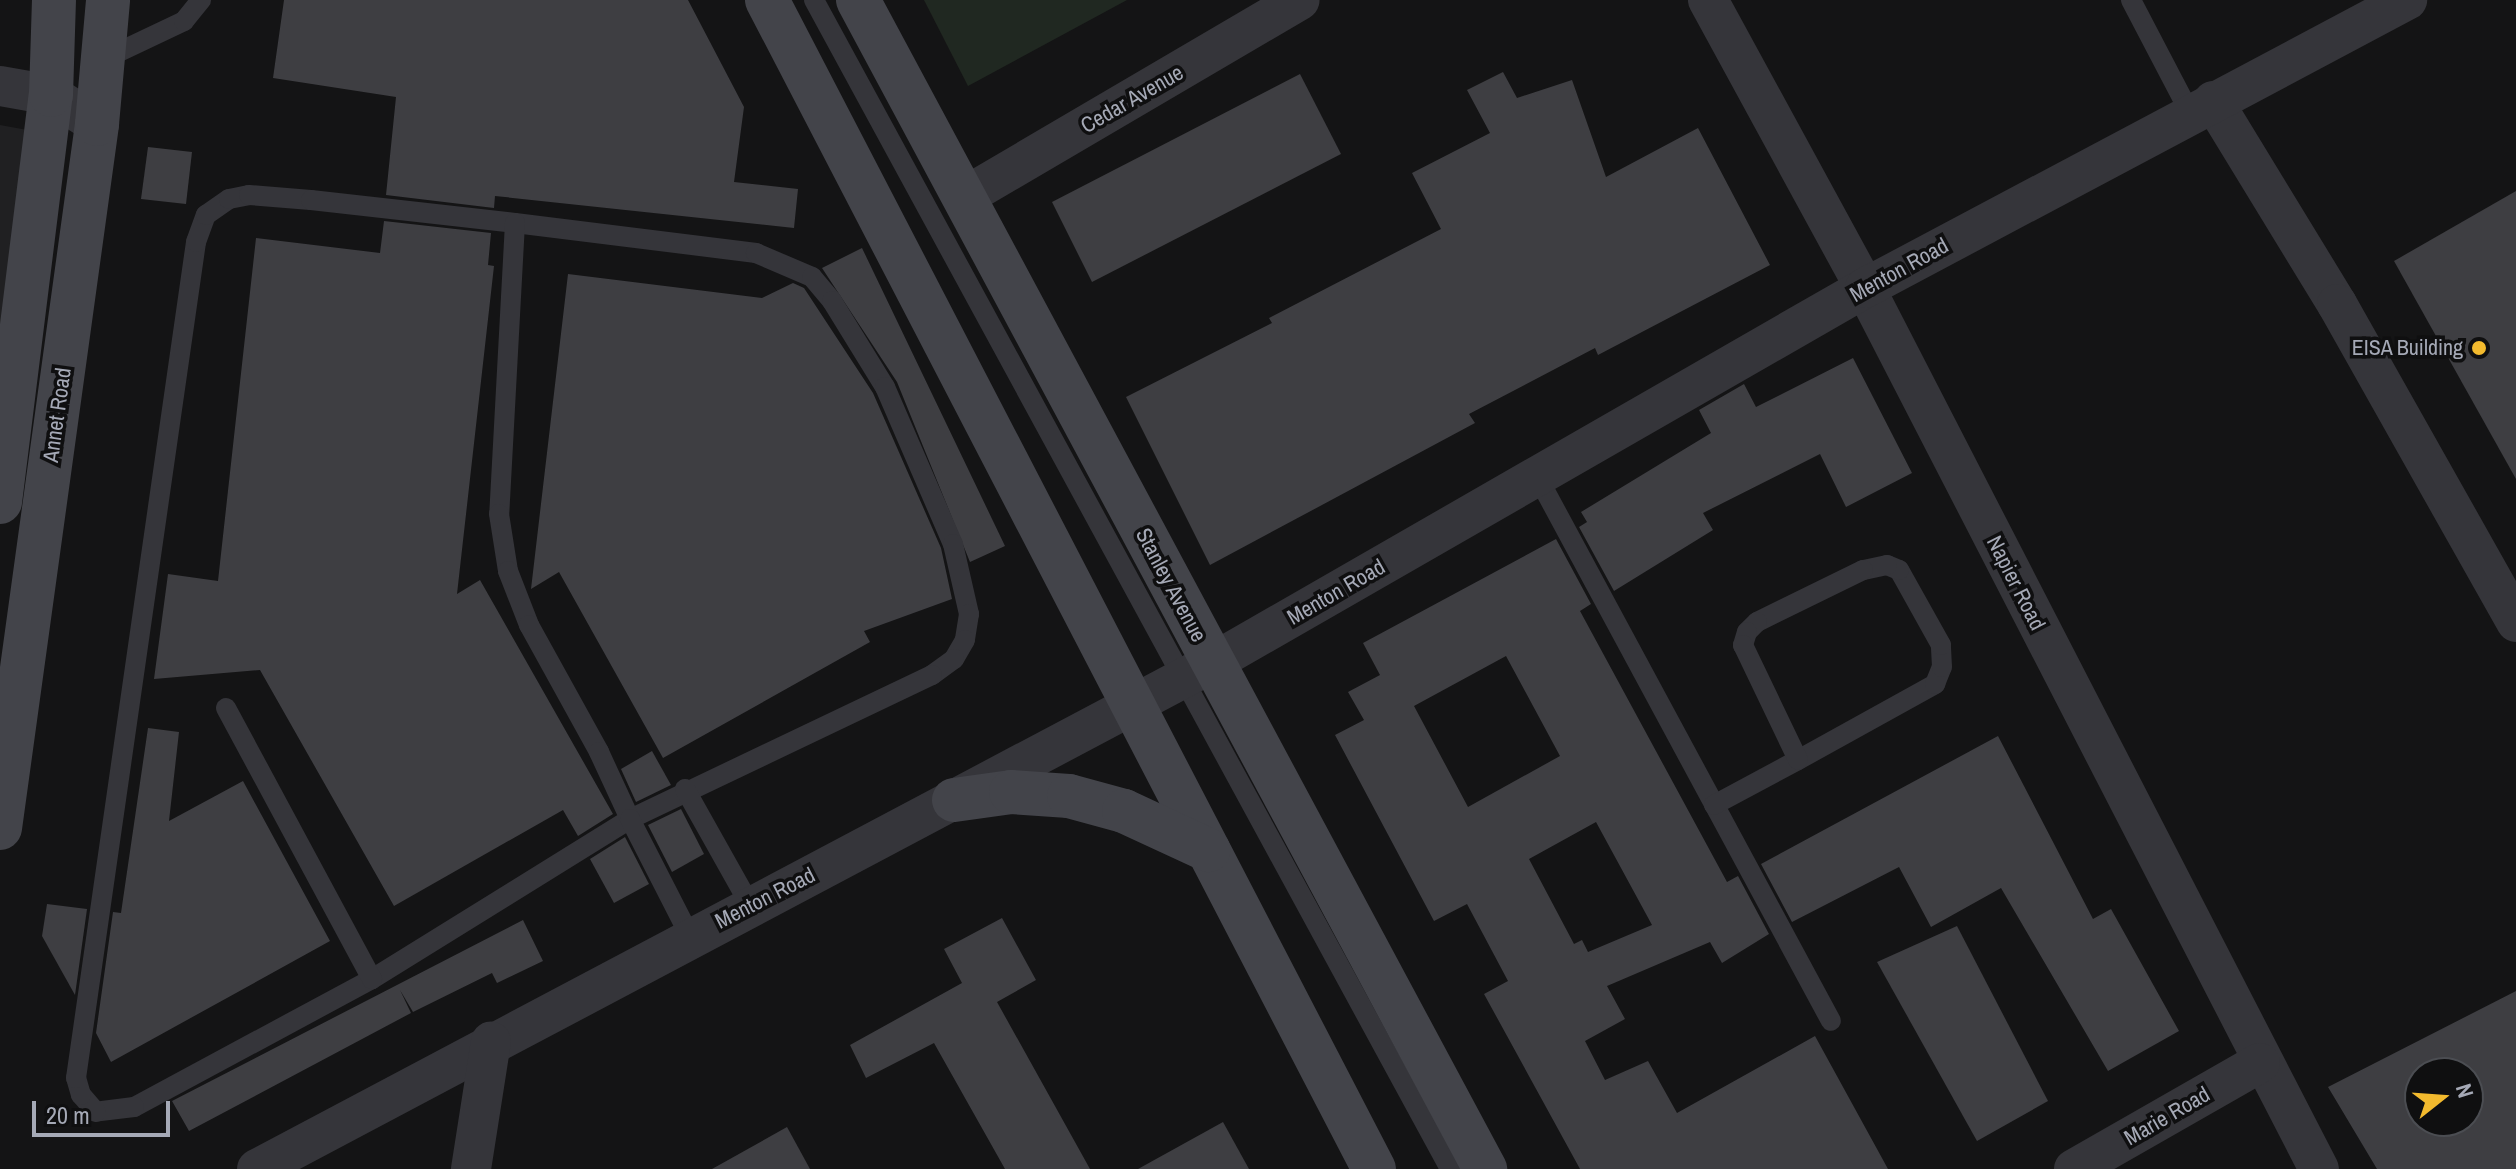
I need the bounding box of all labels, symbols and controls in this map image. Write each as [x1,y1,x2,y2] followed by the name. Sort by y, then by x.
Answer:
[1076,59,1188,139] street label: Cedar Avenue
[1845,232,1953,308] street label: Menton Road
[2351,335,2463,361] place label: EISA Building
[2470,339,2488,357] marker: EISA Building
[37,366,77,464] street label: Annet Road
[1130,523,1212,647] street label: Stanley Avenue
[1981,531,2051,635] street label: Napier Road
[1283,553,1389,631] street label: Menton Road
[711,862,819,934] street label: Menton Road
[2404,1057,2484,1137] north arrow
[2449,1080,2481,1101] text: N
[2120,1081,2214,1151] street label: Marie Road
[36,1085,174,1135] scale bar
[46,1099,90,1131] text: 20 m

